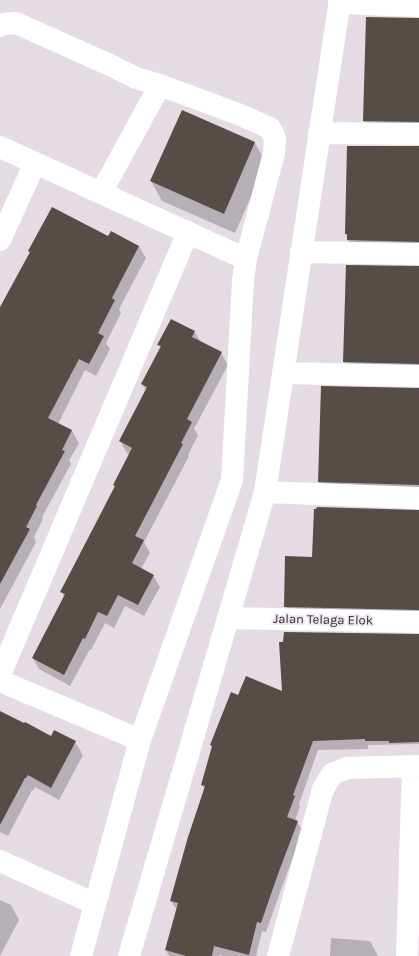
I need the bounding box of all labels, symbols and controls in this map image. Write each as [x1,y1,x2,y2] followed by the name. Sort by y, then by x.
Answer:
[273,611,373,629] street label: Jalan Telaga Elok

